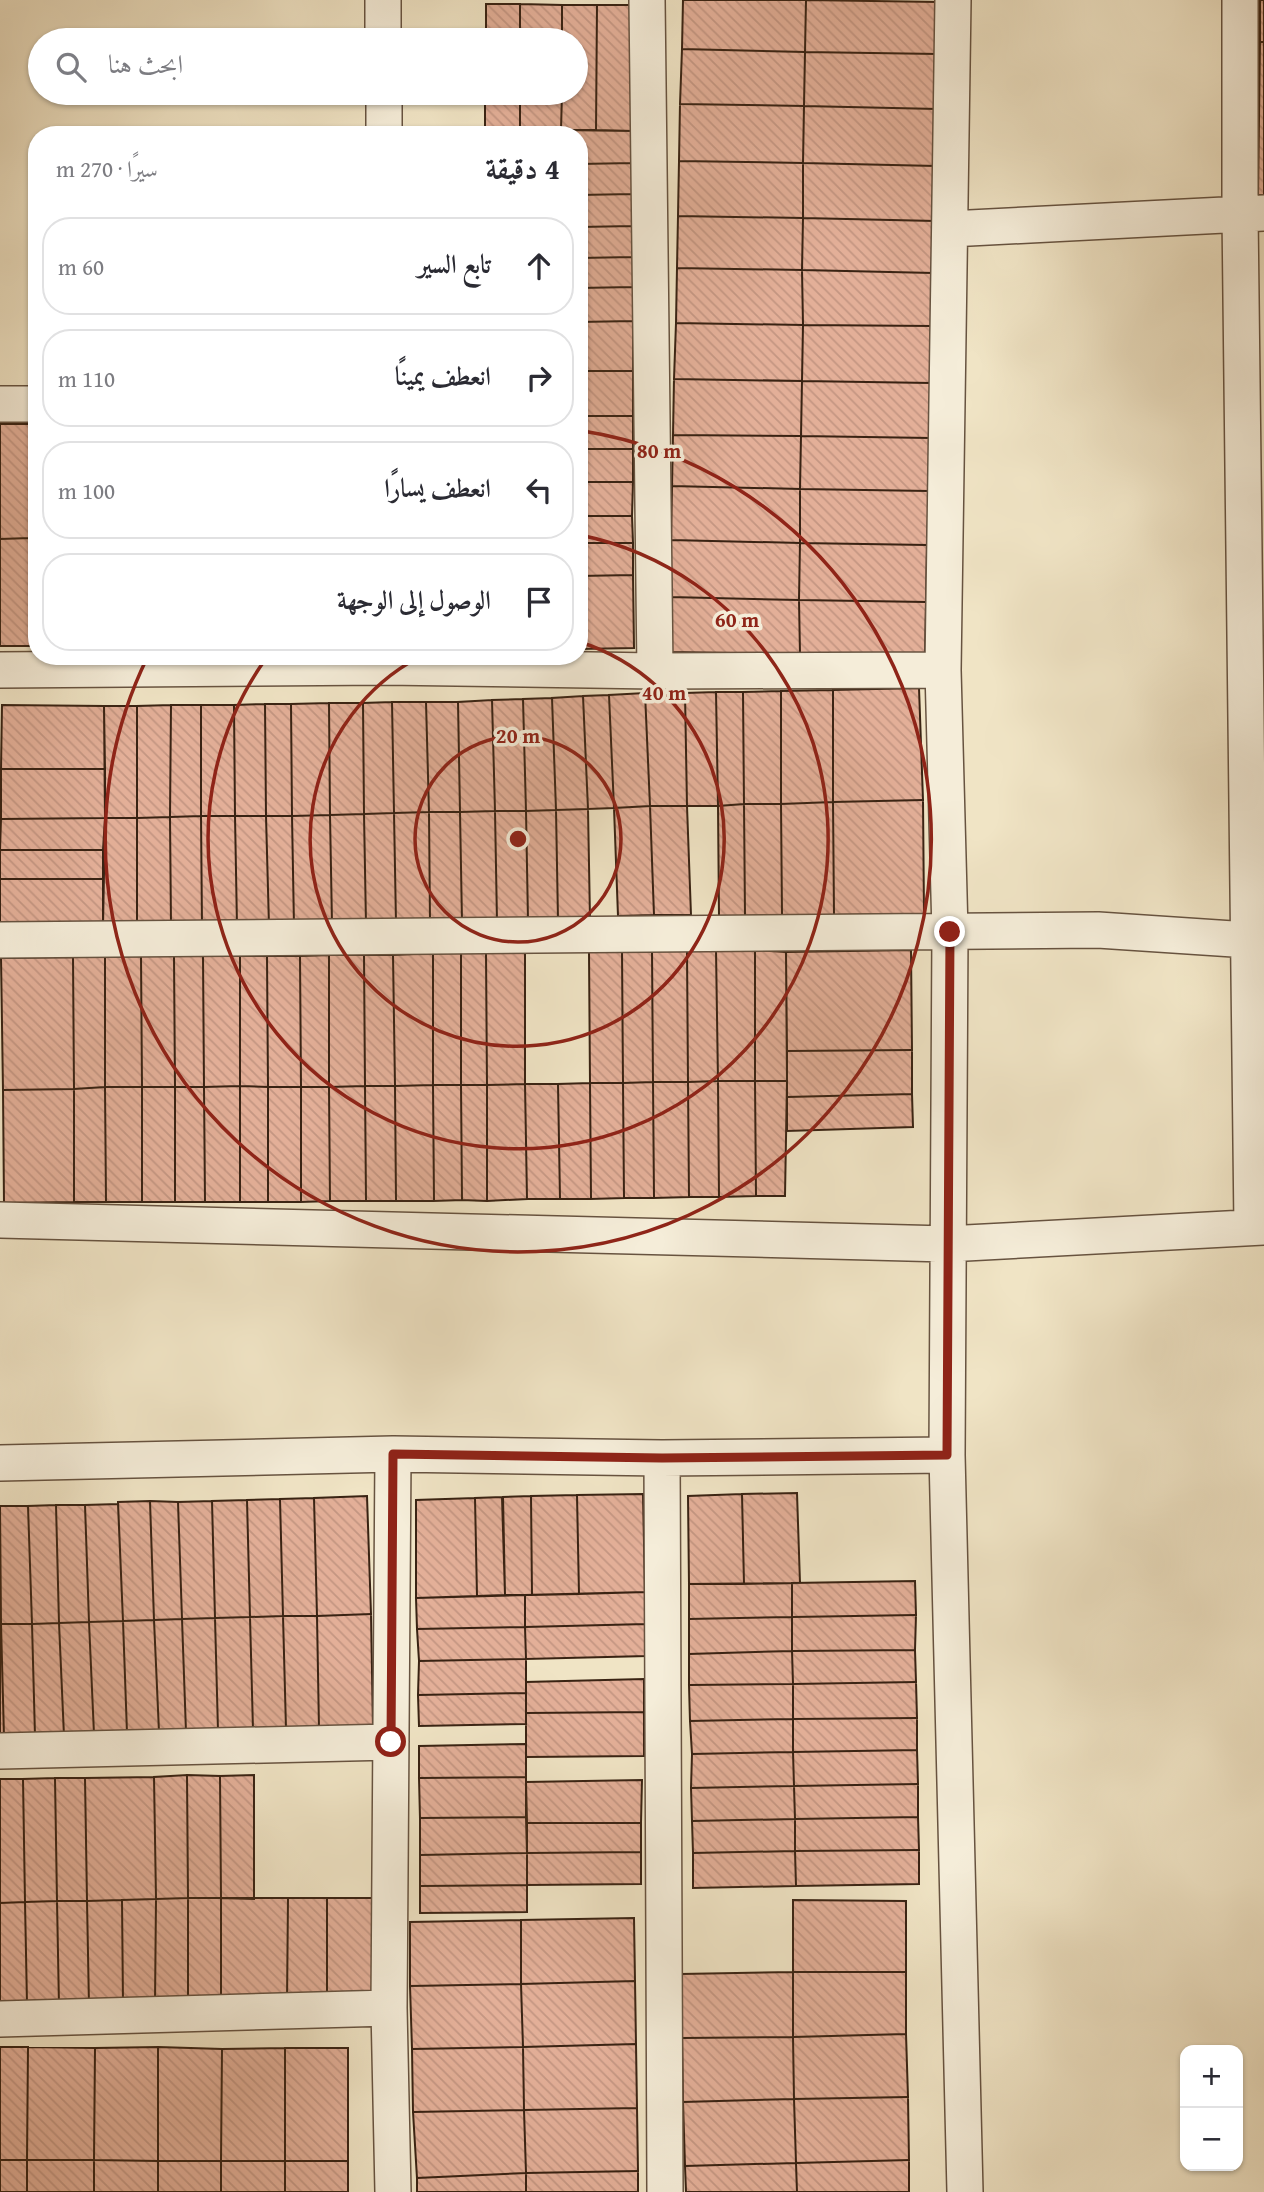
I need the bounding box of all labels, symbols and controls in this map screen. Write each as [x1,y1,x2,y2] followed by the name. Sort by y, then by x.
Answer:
[28,28,588,105] search box
[108,44,183,83] text: ابحث هنا
[52,48,90,86] icon: search
[485,146,560,190] text: 4 دقيقة
[56,152,158,185] text: سيرًا · 270 m
[417,244,491,283] text: تابع السير
[520,247,558,285] icon: ahead
[58,250,104,283] text: 60 m
[395,356,491,395] text: انعطف يمينًا
[520,359,558,397] icon: right
[58,362,115,395] text: 110 m
[637,435,681,466] text: 80 m
[384,468,491,507] text: انعطف يسارًا
[520,471,558,509] icon: left
[58,474,115,507] text: 100 m
[337,580,491,619] text: الوصول إلى الوجهة
[520,583,558,621] icon: arrive
[715,604,759,635] text: 60 m
[642,677,686,708] text: 40 m
[496,720,540,751] text: 20 m
[506,827,530,851] centre of rings
[934,916,965,947] route end
[375,1726,406,1757] route start
[1180,2045,1243,2171] map controls
[1180,2045,1243,2108] button: +
[1180,2108,1243,2171] button: −

